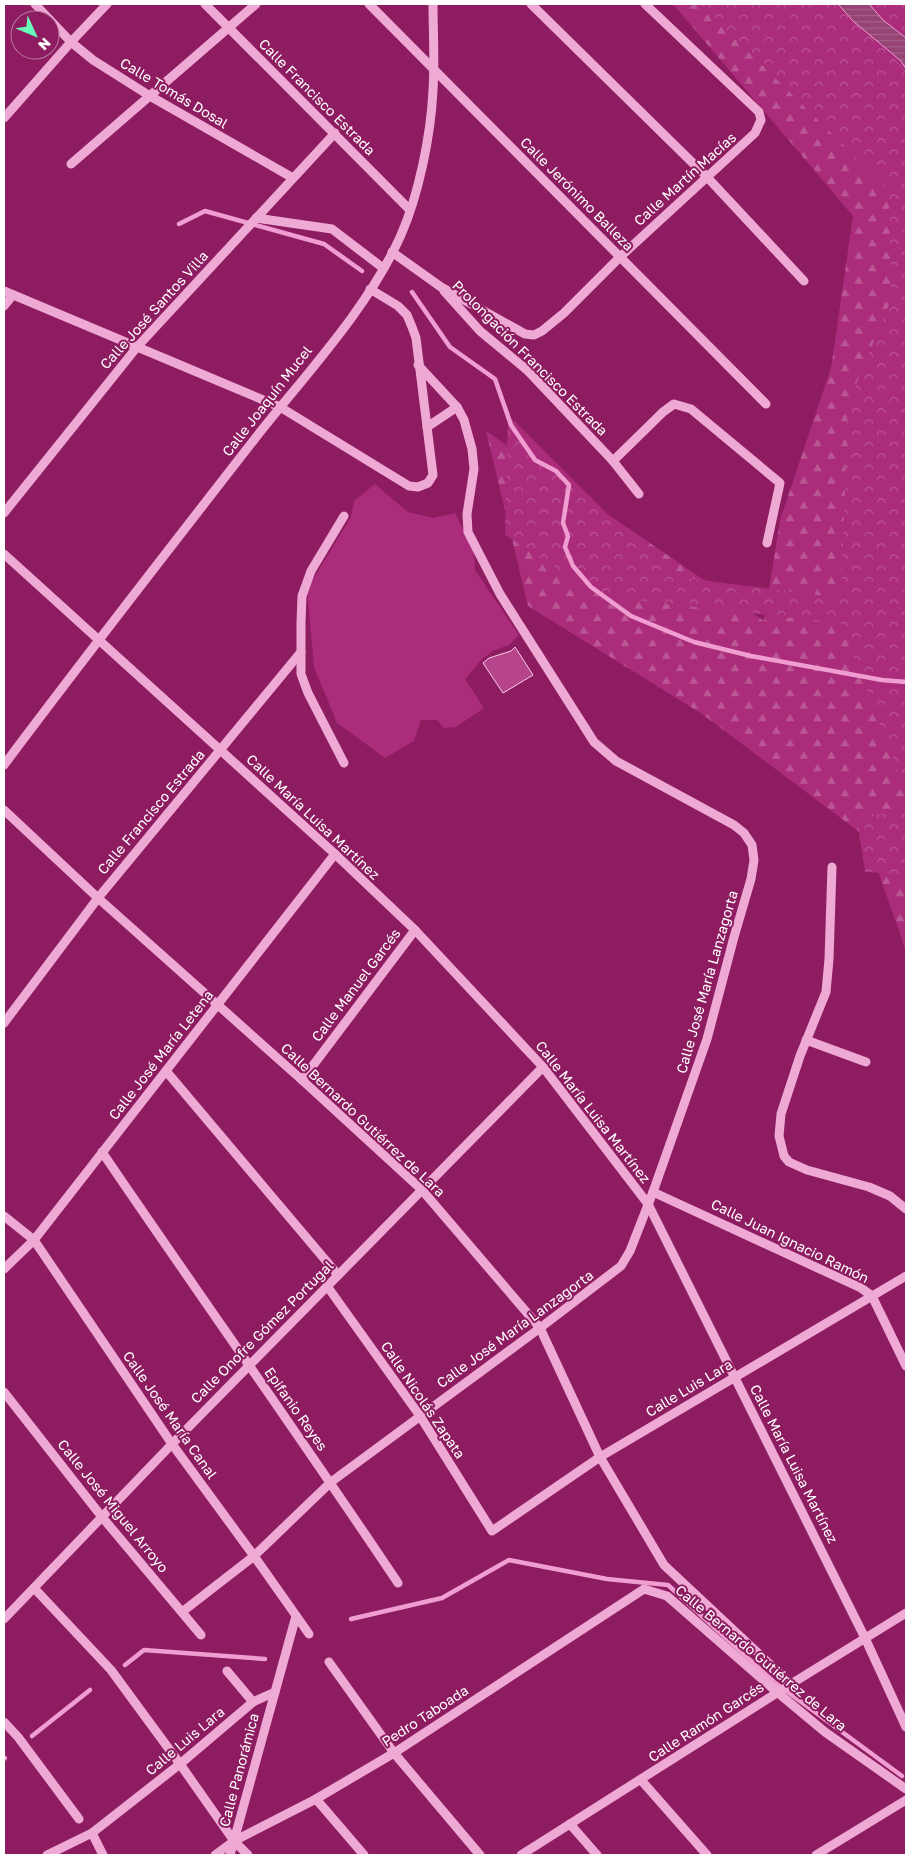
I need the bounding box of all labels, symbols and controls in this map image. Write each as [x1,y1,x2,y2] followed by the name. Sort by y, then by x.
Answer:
[10,10,60,60] north arrow
[35,35,55,54] text: N
[256,35,379,158] street label: Calle Francisco Estrada
[117,54,231,132] street label: Calle Tomás Dosal
[630,128,739,229] street label: Calle Martín Macías
[517,133,638,254] street label: Calle Jerónimo Balleza
[96,247,211,372] street label: Calle José Santos Villa
[449,277,611,439] street label: Prolongación Francisco Estrada
[218,342,315,459] street label: Calle Joaquín Mucel
[93,746,208,878] street label: Calle Francisco Estrada
[243,750,384,883] street label: Calle María Luisa Martínez
[672,888,741,1075] street label: Calle José María Lanzagorta
[308,925,404,1045] street label: Calle Manuel Garcés
[105,986,217,1123] street label: Calle José María Letena
[532,1037,654,1186] street label: Calle María Luisa Martínez
[278,1039,449,1200] street label: Calle Bernardo Gutiérrez de Lara
[708,1195,872,1286] street label: Calle Juan Ignacio Ramón
[187,1257,337,1407] street label: Calle Onofre Gómez Portugal
[433,1266,596,1391] street label: Calle José María Lanzagorta
[378,1338,469,1462] street label: Calle Nicolás Zapata
[120,1348,221,1482] street label: Calle José María Canal
[642,1355,735,1420] street label: Calle Luis Lara
[261,1364,332,1454] street label: Epifanio Reyes
[747,1381,842,1546] street label: Calle María Luisa Martínez
[54,1436,172,1576] street label: Calle José Miguel Arroyo
[672,1581,850,1734] street label: Calle Bernardo Gutiérrez de Lara
[645,1678,767,1765] street label: Calle Ramón Garcés
[378,1681,471,1750] street label: Pedro Taboada
[142,1703,228,1779] street label: Calle Luis Lara
[215,1711,262,1828] street label: Calle Panorámica

